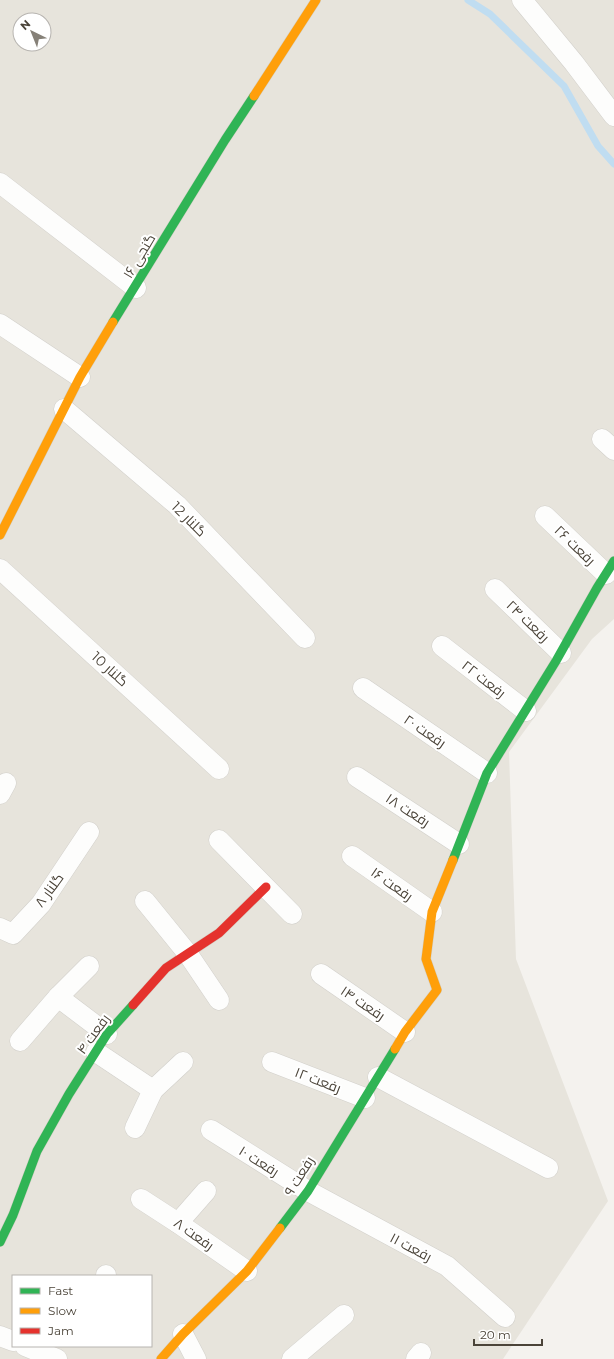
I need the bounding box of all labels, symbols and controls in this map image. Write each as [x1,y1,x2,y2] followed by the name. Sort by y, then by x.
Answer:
[12,12,52,52] north arrow
[17,17,33,33] text: N
[119,230,159,282] street label: گنجی ۱۶
[168,498,210,540] street label: گلنار 12
[551,521,599,569] street label: رفعت ۲۶
[503,596,553,646] street label: رفعت ۲۴
[88,648,132,690] street label: گلنار 10
[458,656,510,702] street label: رفعت ۲۲
[400,710,450,752] street label: رفعت ۲۰
[382,789,434,831] street label: رفعت ۱۸
[367,863,417,905] street label: رفعت ۱۶
[31,869,67,911] street label: گلنار ۸
[337,982,389,1024] street label: رفعت ۱۴
[72,1010,114,1058] street label: رفعت ۴
[292,1063,344,1097] street label: رفعت ۱۲
[236,1142,282,1180] street label: رفعت ۱۰
[280,1153,318,1199] street label: رفعت ۹
[170,1214,218,1254] street label: رفعت ۸
[387,1229,435,1265] street label: رفعت ۱۱
[12,1275,152,1347] legend
[48,1283,73,1298] text: Fast
[48,1303,77,1318] text: Slow
[474,1321,542,1347] scale bar
[47,1323,74,1338] text: Jam
[480,1327,511,1342] text: 20 m

